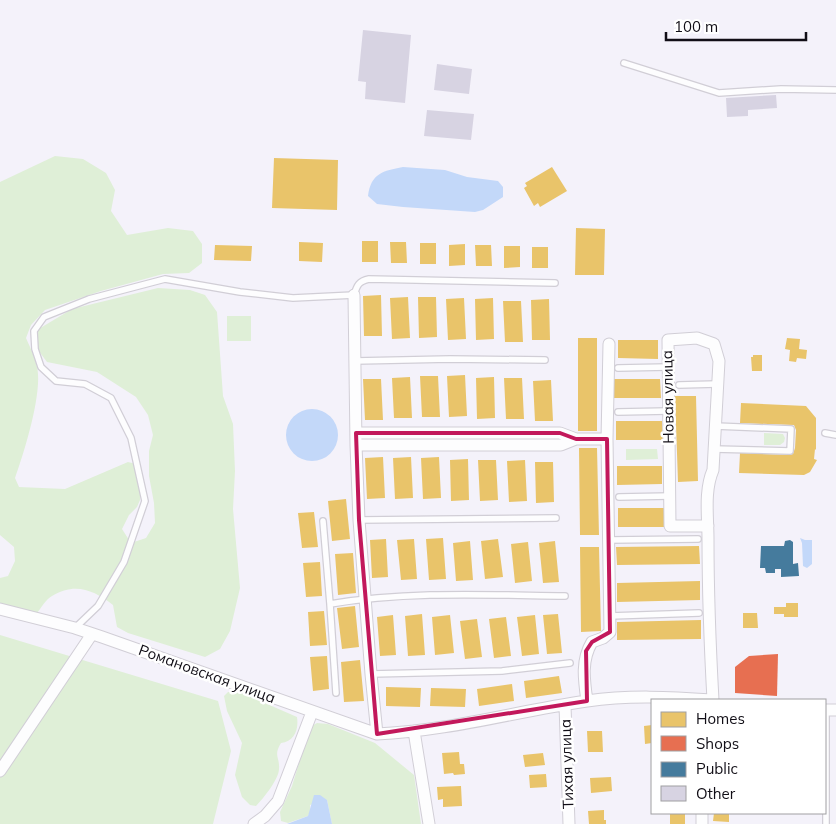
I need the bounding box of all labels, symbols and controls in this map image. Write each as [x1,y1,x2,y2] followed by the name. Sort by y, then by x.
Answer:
[666,10,806,42] scale bar
[674,17,718,36] text: 100 m
[657,350,678,444] street label: Новая улица
[136,640,278,707] street label: Романовская улица
[651,699,826,814] legend
[696,709,745,728] text: Homes
[555,719,578,809] street label: Тихая улица
[696,734,739,753] text: Shops
[696,759,738,778] text: Public
[696,784,736,803] text: Other

